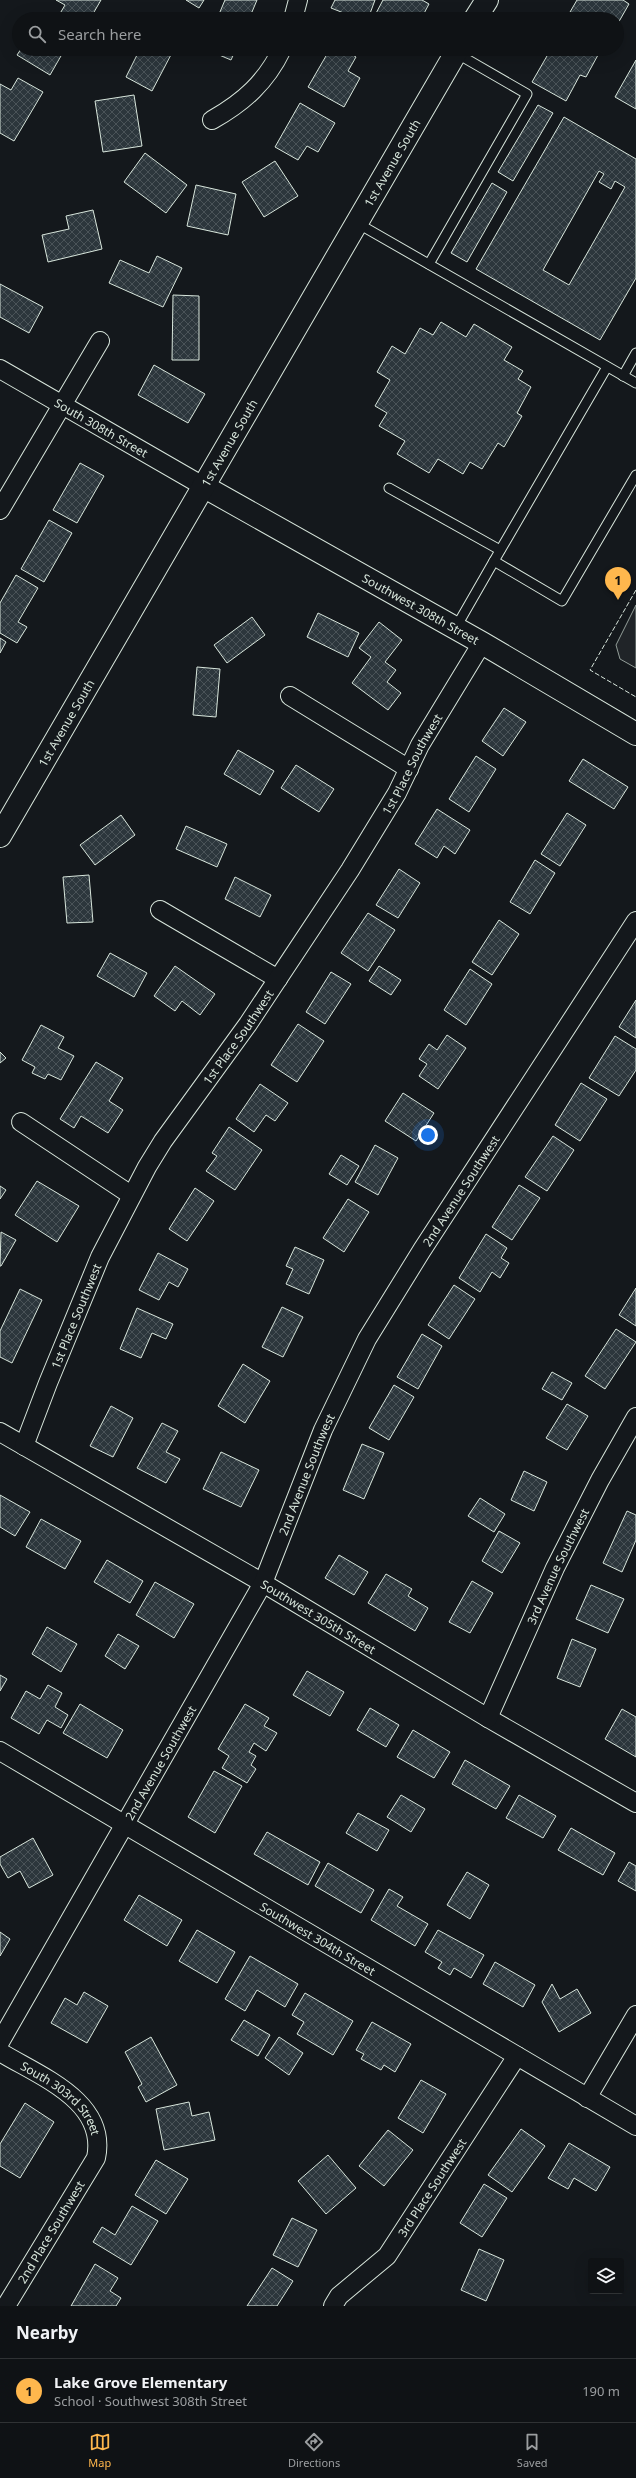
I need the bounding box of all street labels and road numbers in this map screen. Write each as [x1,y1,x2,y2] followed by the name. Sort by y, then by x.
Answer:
[360,116,424,210] street label: 1st Avenue South
[52,394,152,461] street label: South 308th Street
[197,396,261,490] street label: 1st Avenue South
[359,569,483,649] street label: Southwest 308th Street
[34,676,98,770] street label: 1st Avenue South
[378,710,446,817] street label: 1st Place Southwest
[198,986,277,1088] street label: 1st Place Southwest
[418,1131,503,1249] street label: 2nd Avenue Southwest
[46,1260,105,1371] street label: 1st Place Southwest
[274,1410,339,1537] street label: 2nd Avenue Southwest
[522,1505,593,1627] street label: 3rd Avenue Southwest
[258,1575,380,1658] street label: Southwest 305th Street
[121,1702,200,1823] street label: 2nd Avenue Southwest
[257,1898,379,1979] street label: Southwest 304th Street
[18,2057,105,2137] street label: South 303rd Street
[393,2134,470,2240] street label: 3rd Place Southwest
[14,2177,89,2286] street label: 2nd Place Southwest

